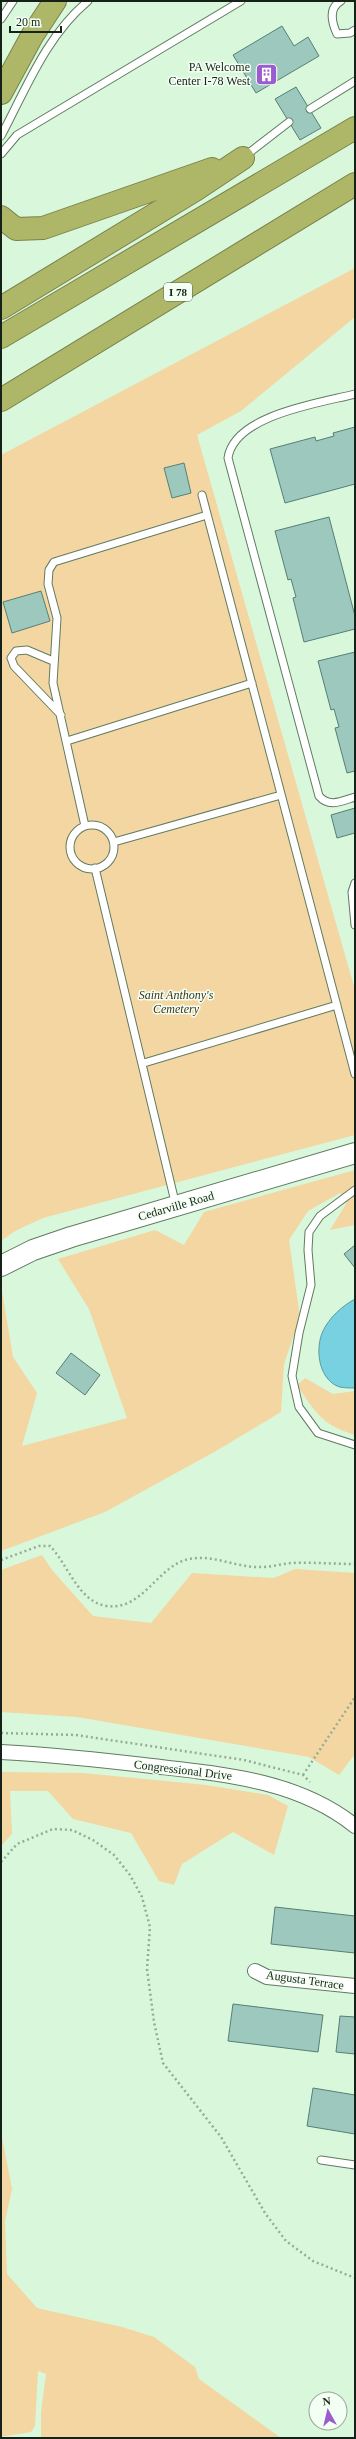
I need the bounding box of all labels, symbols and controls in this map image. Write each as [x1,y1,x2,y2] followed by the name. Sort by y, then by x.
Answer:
[10,8,61,34] scale bar
[16,15,41,29] text: 20 m
[169,60,251,88] place label: PA Welcome Center I-78 West
[253,61,279,87] building icon: PA Welcome Center I-78 West
[164,283,192,301] road number: I 78
[139,988,214,1016] park label: Saint Anthony's Cemetery
[136,1188,216,1224] street label: Cedarville Road
[133,1757,233,1783] street label: Congressional Drive
[265,1968,345,1992] street label: Augusta Terrace
[308,2391,348,2431] north arrow
[322,2395,331,2408] text: N

